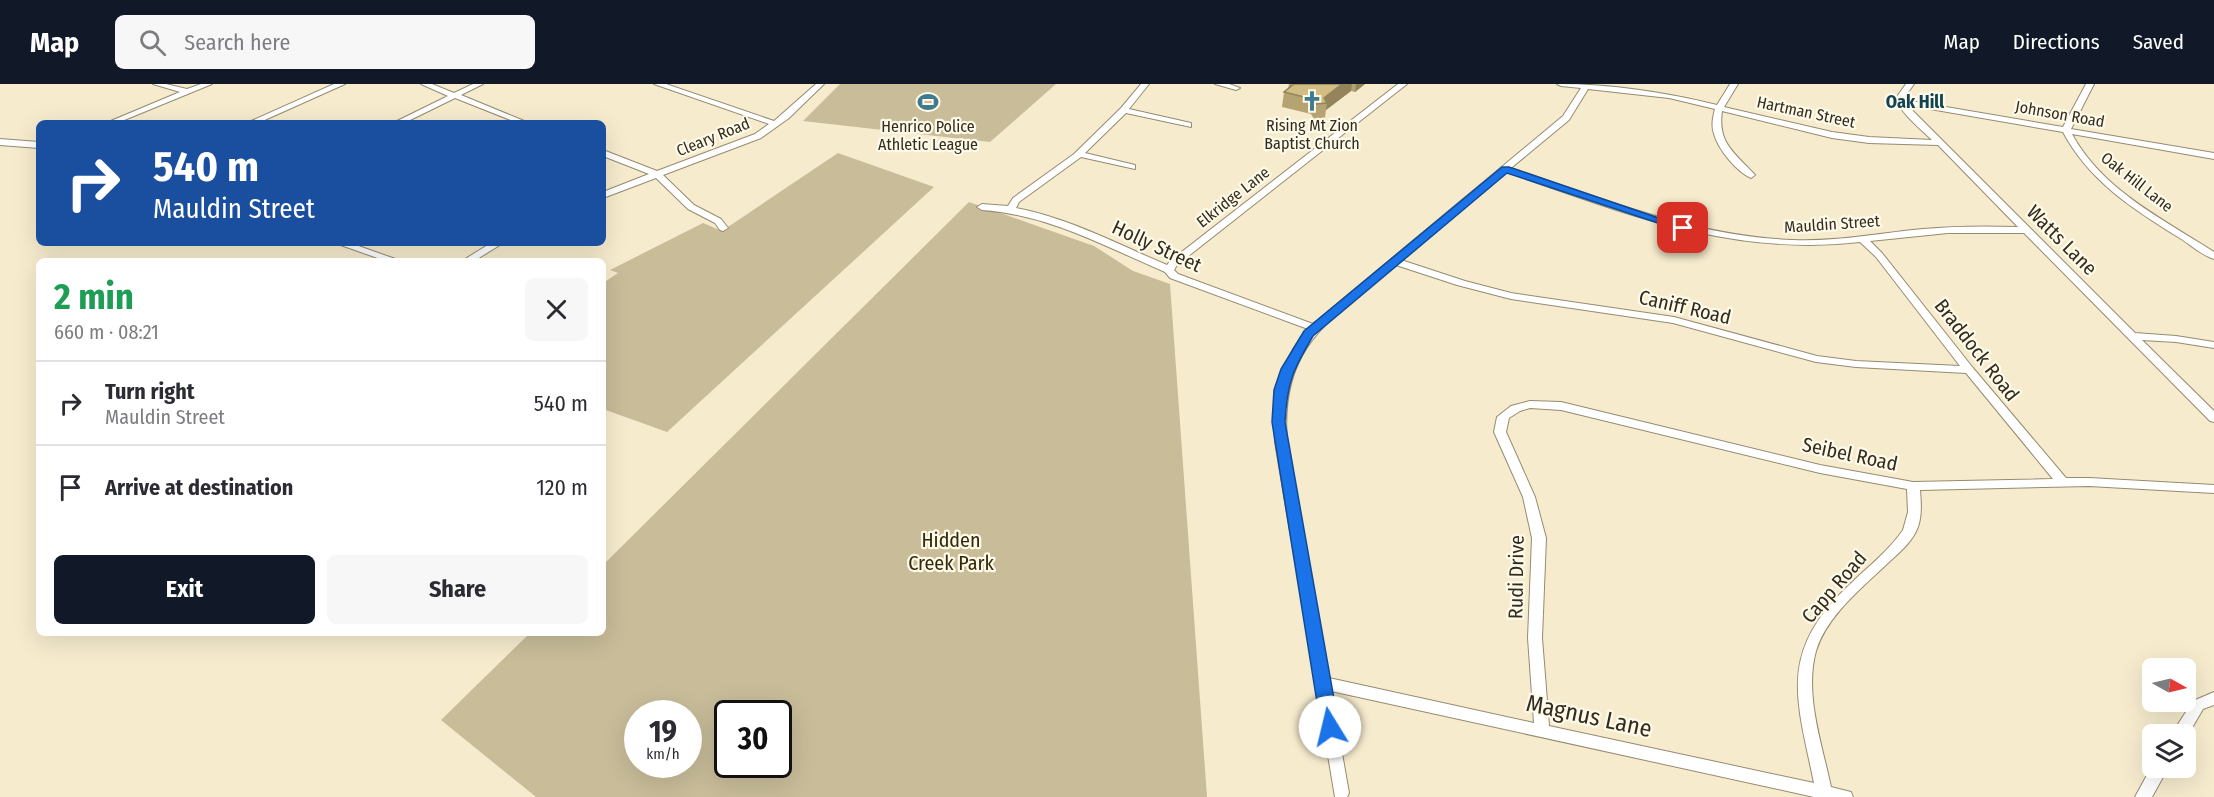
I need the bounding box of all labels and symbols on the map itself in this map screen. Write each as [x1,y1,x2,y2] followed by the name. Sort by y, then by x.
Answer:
[1300,89,1324,113] church icon: Rising Mt Zion Baptist Church
[916,90,940,114] sports icon: Henrico Police Athletic League
[1886,91,1944,113] district label: Oak Hill
[1755,92,1858,132] street label: Hartman Street
[2014,97,2106,131] street label: Johnson Road
[674,114,752,160] street label: Cleary Road
[1264,116,1360,153] place label: Rising Mt Zion Baptist Church
[878,117,978,154] place label: Henrico Police Athletic League
[2097,148,2177,216] street label: Oak Hill Lane
[1193,163,1273,231] street label: Elkridge Lane
[2022,200,2102,280] street label: Watts Lane
[1657,202,1708,253] pin
[1784,211,1881,237] street label: Mauldin Street
[1109,215,1206,277] street label: Holly Street
[1637,285,1733,329] street label: Caniff Road
[1930,294,2024,406] street label: Braddock Road
[1800,432,1900,476] street label: Seibel Road
[908,528,994,575] park label: Hidden Creek Park
[1503,535,1529,619] street label: Rudi Drive
[1796,546,1872,628] street label: Capp Road
[2142,658,2196,712] north arrow
[1524,689,1654,743] street label: Magnus Lane
[1298,695,1362,759] position arrow
[714,700,792,778] speed limit sign: 30

